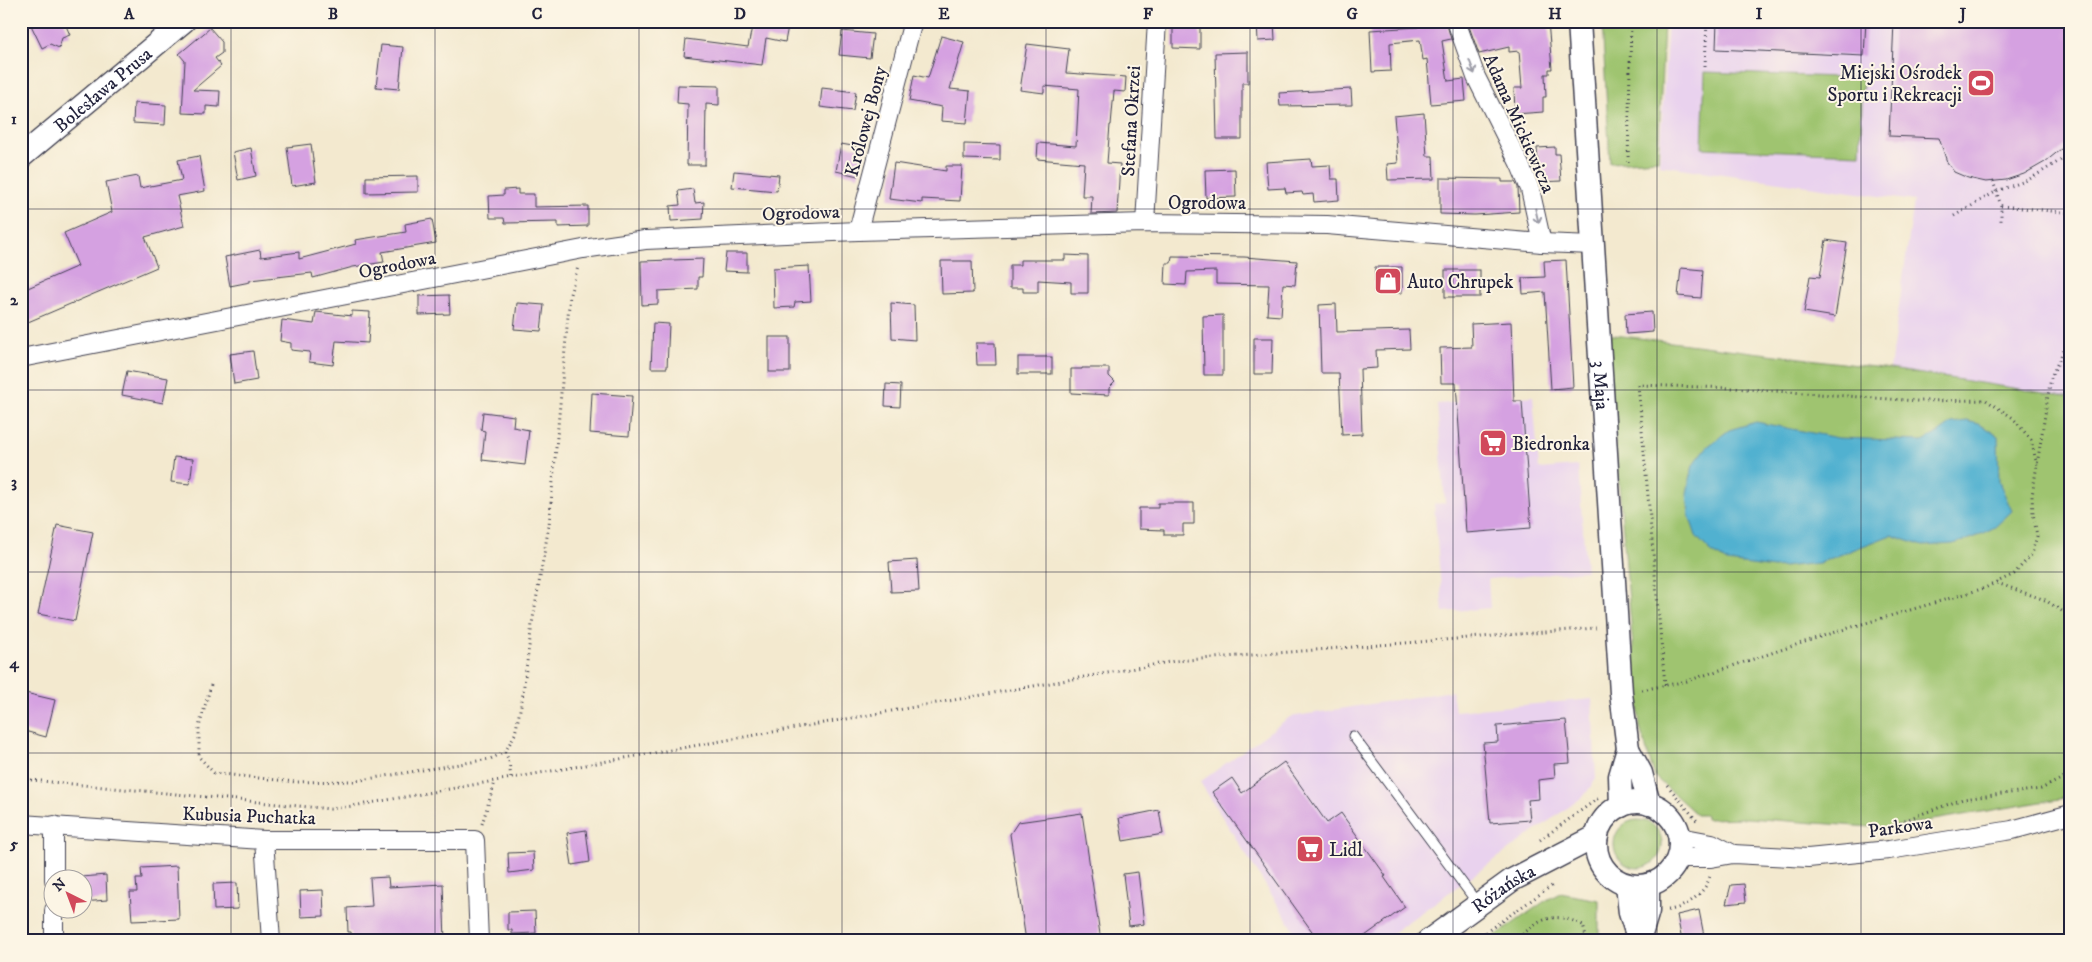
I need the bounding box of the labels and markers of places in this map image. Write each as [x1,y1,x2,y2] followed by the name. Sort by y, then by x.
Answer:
[1828,62,1963,107] place label: Miejski Ośrodek Sportu i Rekreacji
[1966,68,1996,98] sports icon: Miejski Ośrodek Sportu i Rekreacji
[1373,266,1403,296] shop icon: Auto Chrupek
[1407,271,1514,294] place label: Auto Chrupek
[1478,428,1508,458] supermarket icon: Biedronka
[1512,433,1590,456] place label: Biedronka
[1295,834,1325,864] supermarket icon: Lidl
[1329,839,1363,862] place label: Lidl

